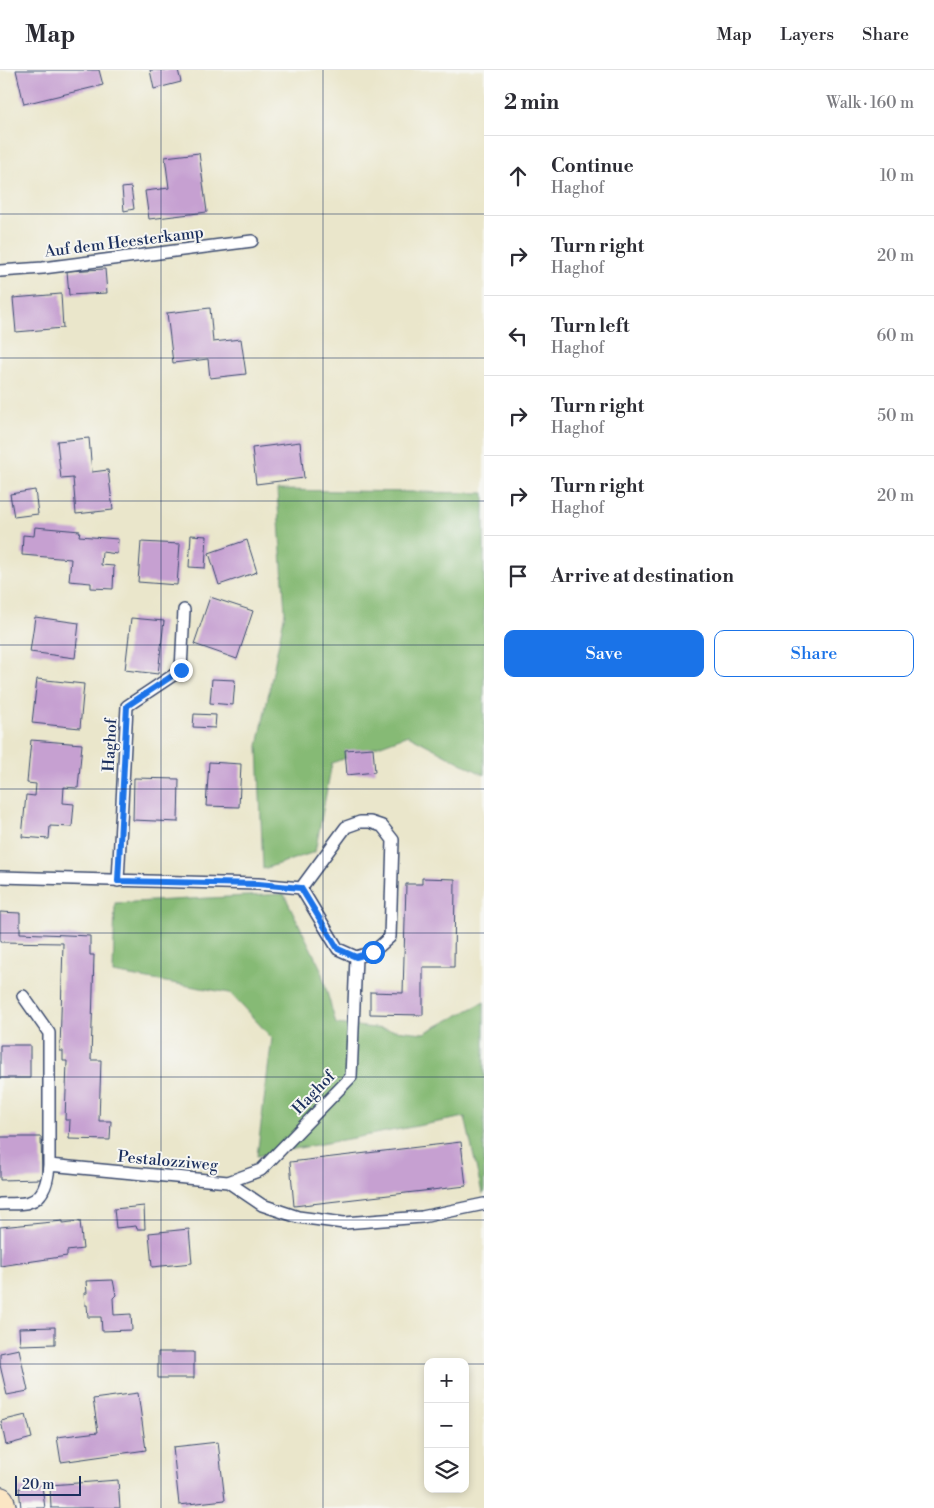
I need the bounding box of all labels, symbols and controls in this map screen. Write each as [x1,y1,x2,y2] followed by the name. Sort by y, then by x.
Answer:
[25,20,75,50] text: Map
[717,23,752,46] text: Map
[780,23,834,46] text: Layers
[862,23,909,46] text: Share
[504,90,559,116] text: 2 min
[826,93,914,113] text: Walk · 160 m
[551,154,634,178] text: Continue
[504,162,532,190] icon: ahead
[880,166,914,186] text: 10 m
[551,178,604,198] text: Haghof
[42,222,205,262] street label: Auf dem Heesterkamp
[551,234,644,258] text: Turn right
[504,242,532,270] icon: right
[877,246,914,266] text: 20 m
[551,258,604,278] text: Haghof
[551,314,630,338] text: Turn left
[504,322,532,350] icon: left
[876,326,914,346] text: 60 m
[551,338,604,358] text: Haghof
[551,394,644,418] text: Turn right
[504,402,532,430] icon: right
[877,406,914,426] text: 50 m
[551,418,604,438] text: Haghof
[551,474,644,498] text: Turn right
[504,482,532,510] icon: right
[877,486,914,506] text: 20 m
[551,498,604,518] text: Haghof
[504,562,532,590] icon: arrive
[551,564,734,588] text: Arrive at destination
[504,630,704,677] button: Save
[714,630,914,677] button: Share
[170,659,193,682] route end
[99,717,121,772] street label: Haghof
[362,941,385,964] route start
[288,1066,340,1119] street label: Haghof
[117,1147,220,1175] street label: Pestalozziweg
[424,1358,469,1493] map controls
[424,1358,469,1403] button: +
[424,1403,469,1448] button: −
[424,1448,469,1493] button: layers
[15,1473,81,1496] scale bar
[22,1476,54,1494] text: 20 m

